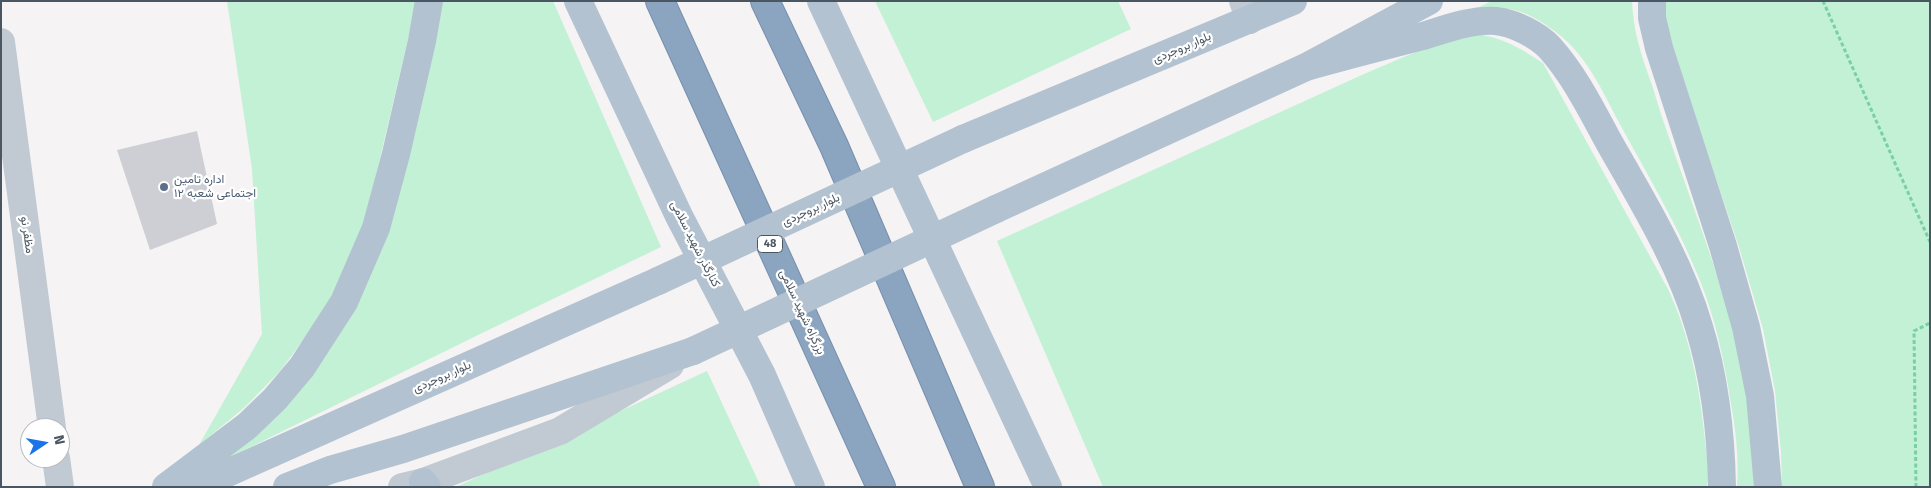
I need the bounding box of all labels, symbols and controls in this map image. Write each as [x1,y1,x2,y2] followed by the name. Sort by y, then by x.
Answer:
[1151,29,1213,67] street label: بلوار بروجردی
[174,173,256,201] place label: اداره تامین اجتماعی شعبه ۱۲
[158,181,170,193] marker: اداره تامین اجتماعی شعبه ۱۲
[780,190,842,230] street label: بلوار بروجردی
[667,198,723,290] street label: کنارگذر شهید سلامی
[17,216,37,254] street label: مظفر نو
[758,235,782,252] road number: 48
[776,267,828,357] street label: بزرگراه شهید سلامی
[411,358,473,396] street label: بلوار بروجردی
[20,418,70,468] north arrow
[50,434,68,446] text: N

